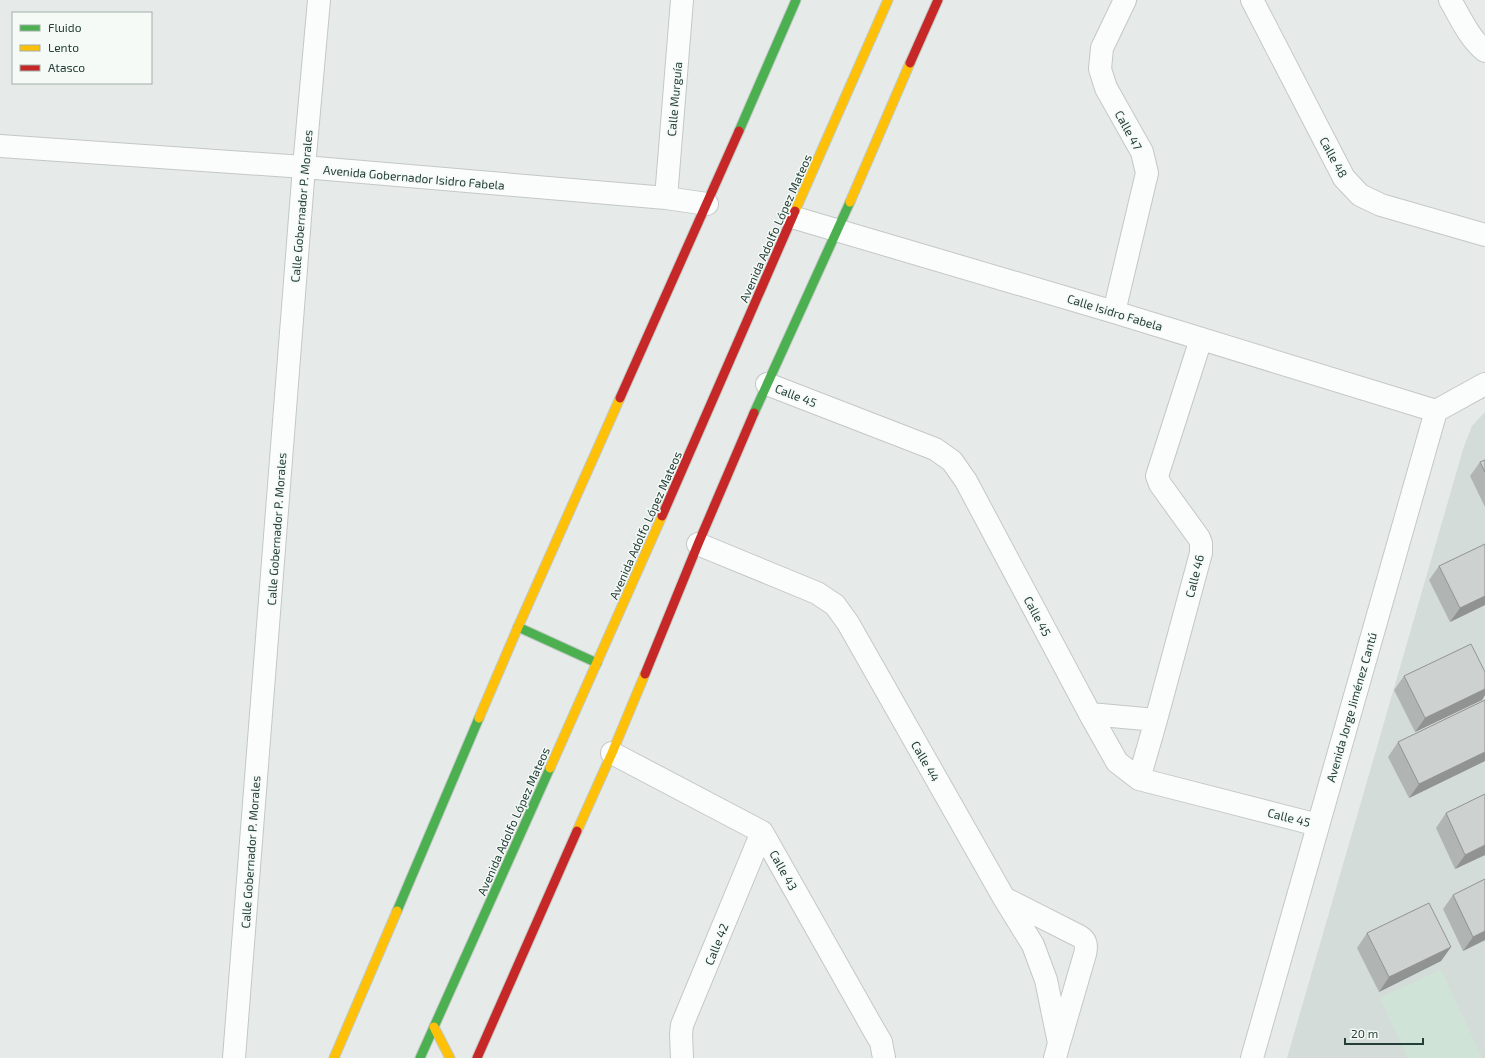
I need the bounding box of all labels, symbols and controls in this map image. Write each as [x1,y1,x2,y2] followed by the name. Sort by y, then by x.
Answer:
[12,12,152,84] legend
[48,20,82,34] text: Fluido
[48,40,79,54] text: Lento
[48,60,85,74] text: Atasco
[664,61,684,137] street label: Calle Murguía
[1112,108,1146,152] street label: Calle 47
[287,129,315,283] street label: Calle Gobernador P. Morales
[1317,134,1351,180] street label: Calle 48
[736,152,814,304] street label: Avenida Adolfo López Mateos
[323,162,505,192] street label: Avenida Gobernador Isidro Fabela
[1066,291,1164,333] street label: Calle Isidro Fabela
[773,381,819,409] street label: Calle 45
[606,449,684,601] street label: Avenida Adolfo López Mateos
[264,452,288,606] street label: Calle Gobernador P. Morales
[1182,553,1206,599] street label: Calle 46
[1022,594,1054,638] street label: Calle 45
[1323,631,1379,783] street label: Avenida Jorge Jiménez Cantú
[909,738,943,784] street label: Calle 44
[474,745,552,897] street label: Avenida Adolfo López Mateos
[238,775,262,929] street label: Calle Gobernador P. Morales
[1266,805,1312,829] street label: Calle 45
[767,847,801,893] street label: Calle 43
[701,921,731,967] street label: Calle 42
[1345,1020,1423,1046] scale bar
[1351,1026,1378,1040] text: 20 m

